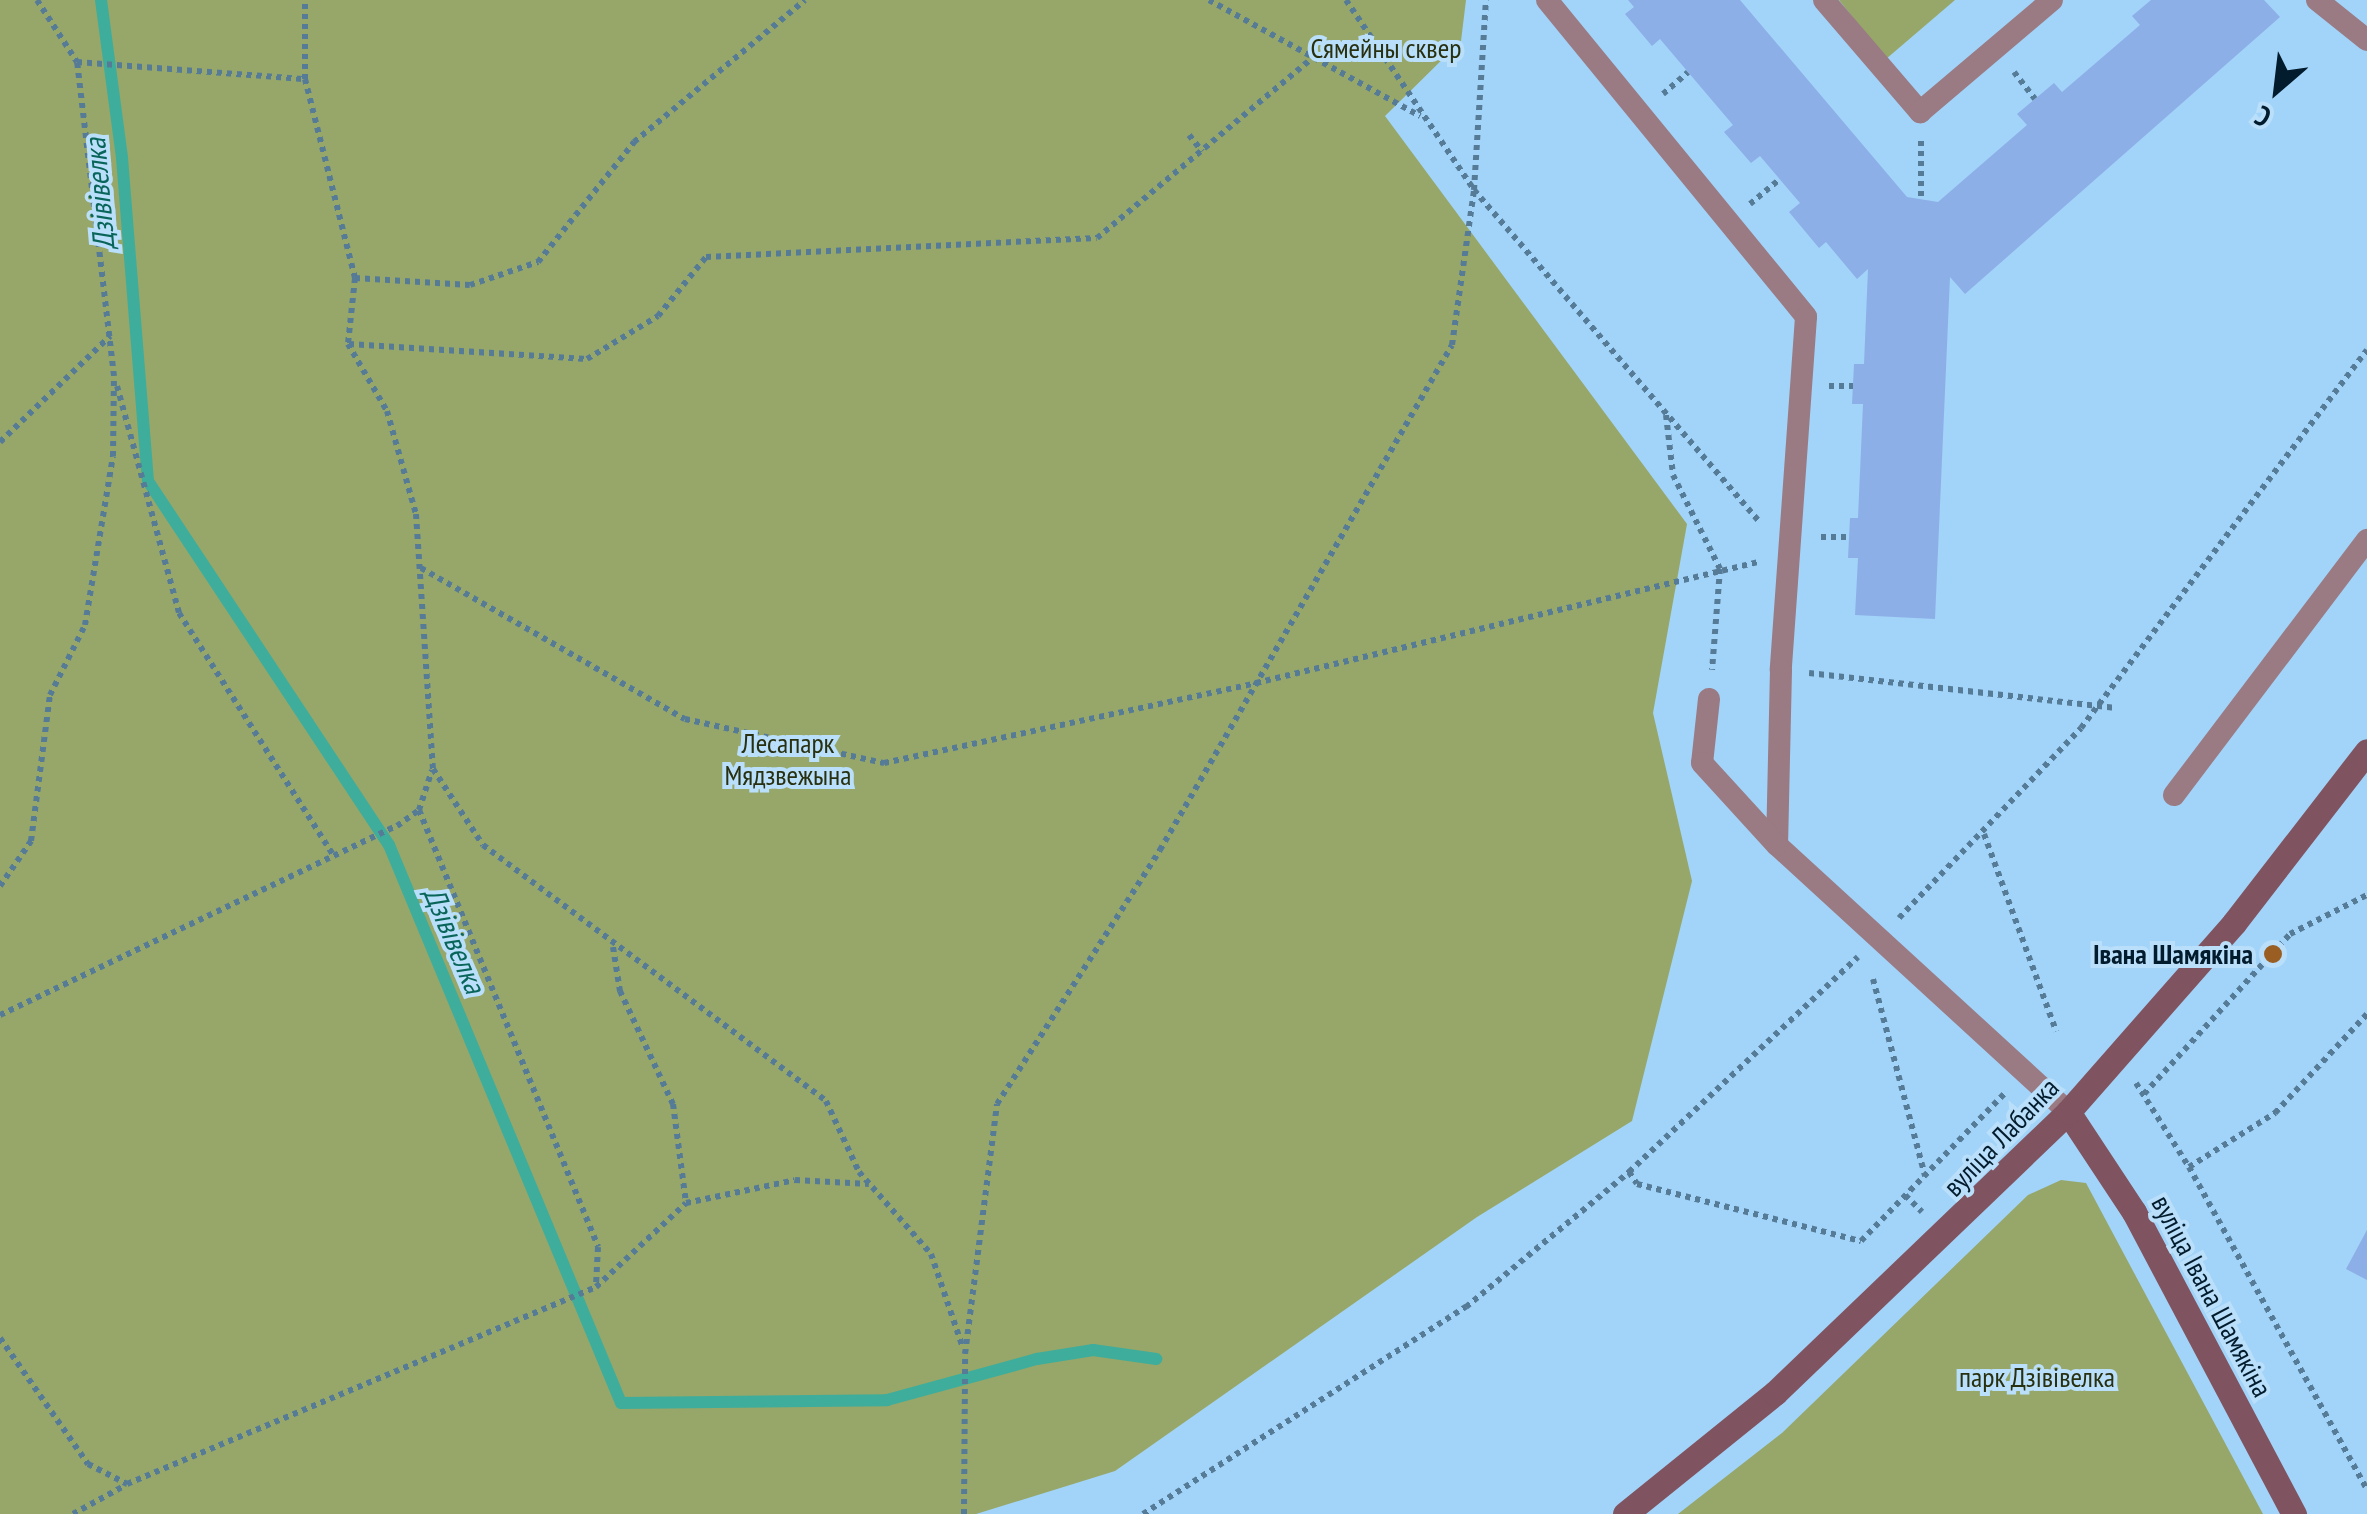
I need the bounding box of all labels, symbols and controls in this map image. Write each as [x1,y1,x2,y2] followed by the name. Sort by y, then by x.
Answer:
[1311,31,1461,65] park label: Сямейны сквер
[2227,40,2327,140] north arrow
[2248,98,2277,136] text: С
[76,137,122,251] water label: Дзівівелка
[725,726,851,792] park label: Лесапарк Мядзвежына
[417,882,493,998] water label: Дзівівелка
[2093,937,2253,971] place label: Івана Шамякіна
[2262,943,2284,965] marker: Івана Шамякіна
[1936,1071,2066,1203] street label: вуліца Лабанка
[2145,1190,2279,1402] street label: вуліца Івана Шамякіна
[1959,1360,2115,1394] park label: парк Дзівівелка

